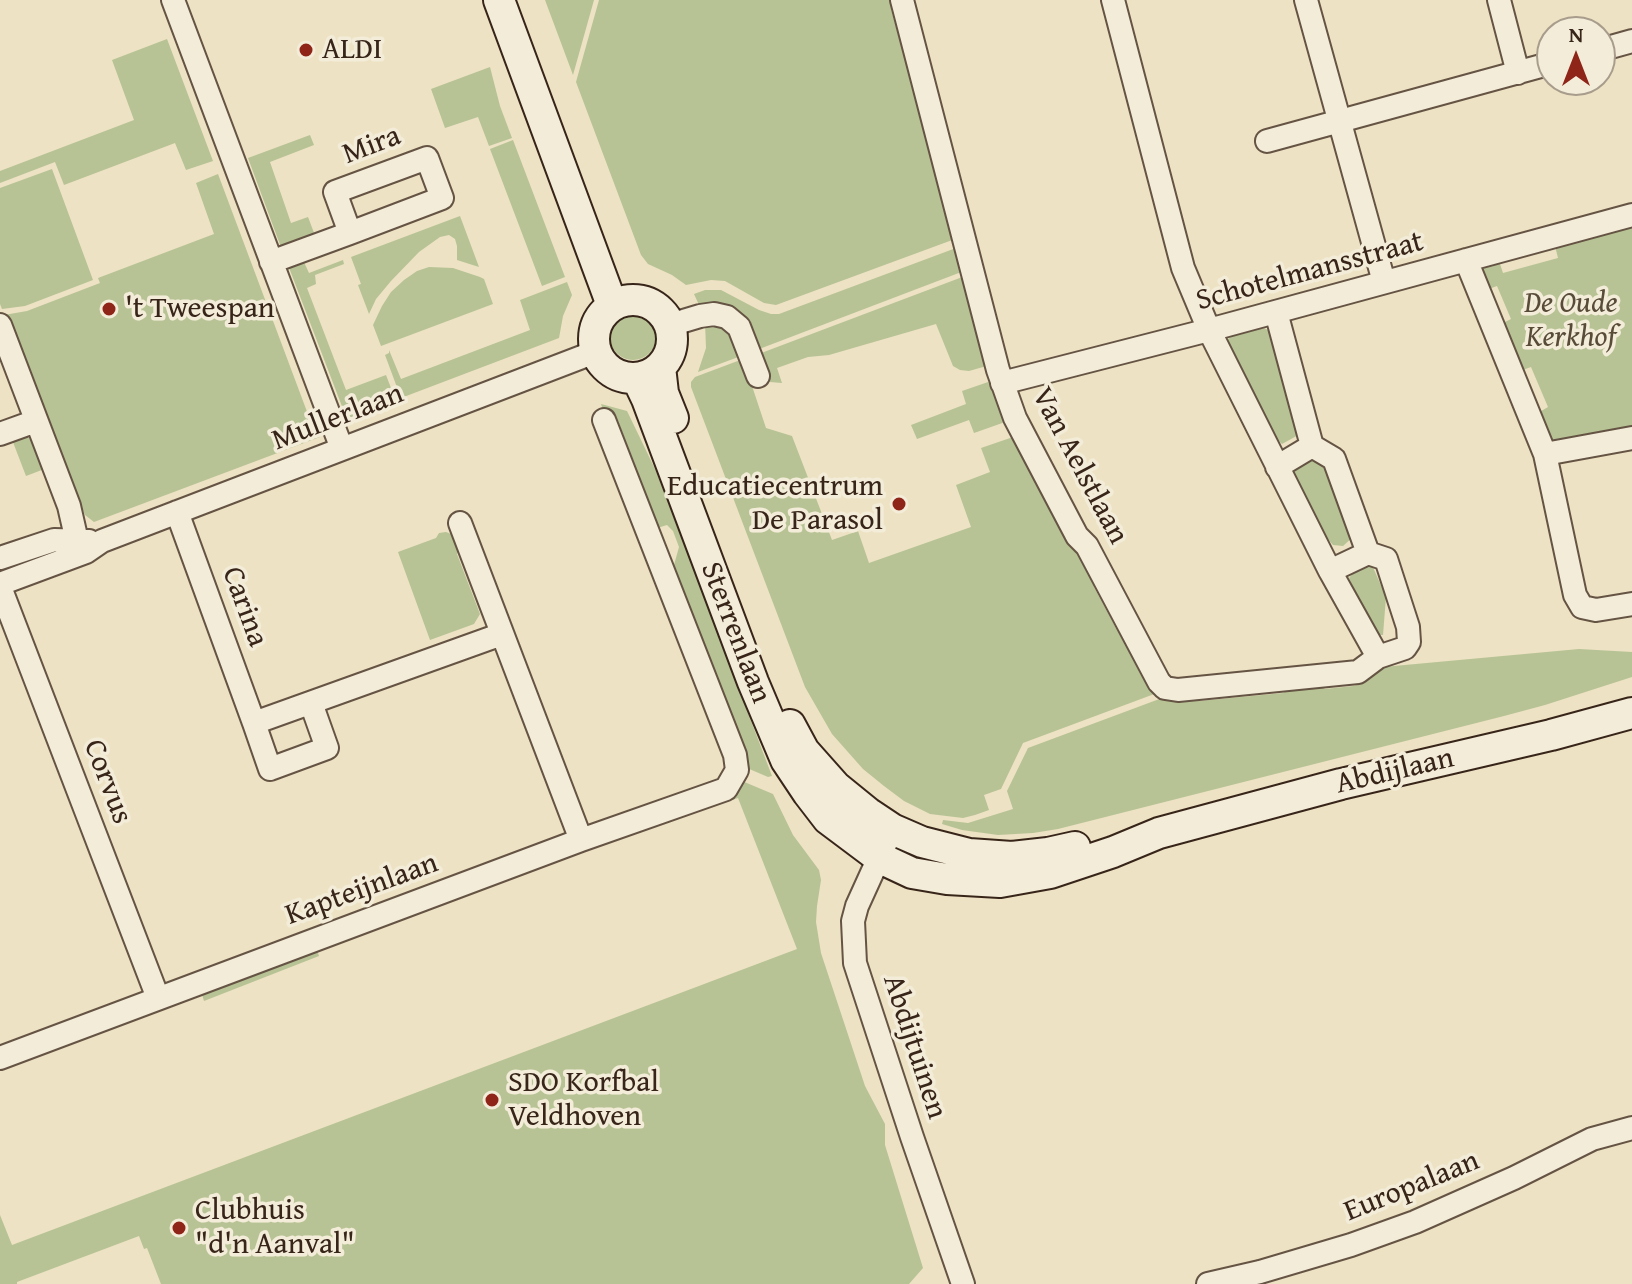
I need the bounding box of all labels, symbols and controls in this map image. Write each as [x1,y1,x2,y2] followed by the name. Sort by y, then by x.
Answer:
[1536,16,1616,96] north arrow
[1569,18,1583,50] text: N
[322,32,382,68] place label: ALDI
[297,41,315,59] marker: ALDI
[338,119,406,173] street label: Mira
[1192,224,1428,320] street label: Schotelmansstraat
[1524,286,1618,356] park label: De Oude Kerkhof
[125,291,275,327] place label: 't Tweespan
[100,300,118,318] marker: 't Tweespan
[267,377,409,459] street label: Mullerlaan
[1023,381,1135,551] street label: Van Aelstlaan
[667,469,883,540] place label: Educatiecentrum De Parasol
[890,495,908,513] marker: Educatiecentrum De Parasol
[692,557,778,709] street label: Sterrenlaan
[213,562,275,652] street label: Carina
[75,735,139,829] street label: Corvus
[1333,741,1457,803] street label: Abdijlaan
[281,846,443,934] street label: Kapteijnlaan
[874,970,954,1124] street label: Abdijtuinen
[508,1065,659,1136] place label: SDO Korfbal Veldhoven
[483,1091,501,1109] marker: SDO Korfbal Veldhoven
[1339,1144,1485,1230] street label: Europalaan
[195,1193,355,1264] place label: Clubhuis "d'n Aanval"
[170,1219,188,1237] marker: Clubhuis "d'n Aanval"

